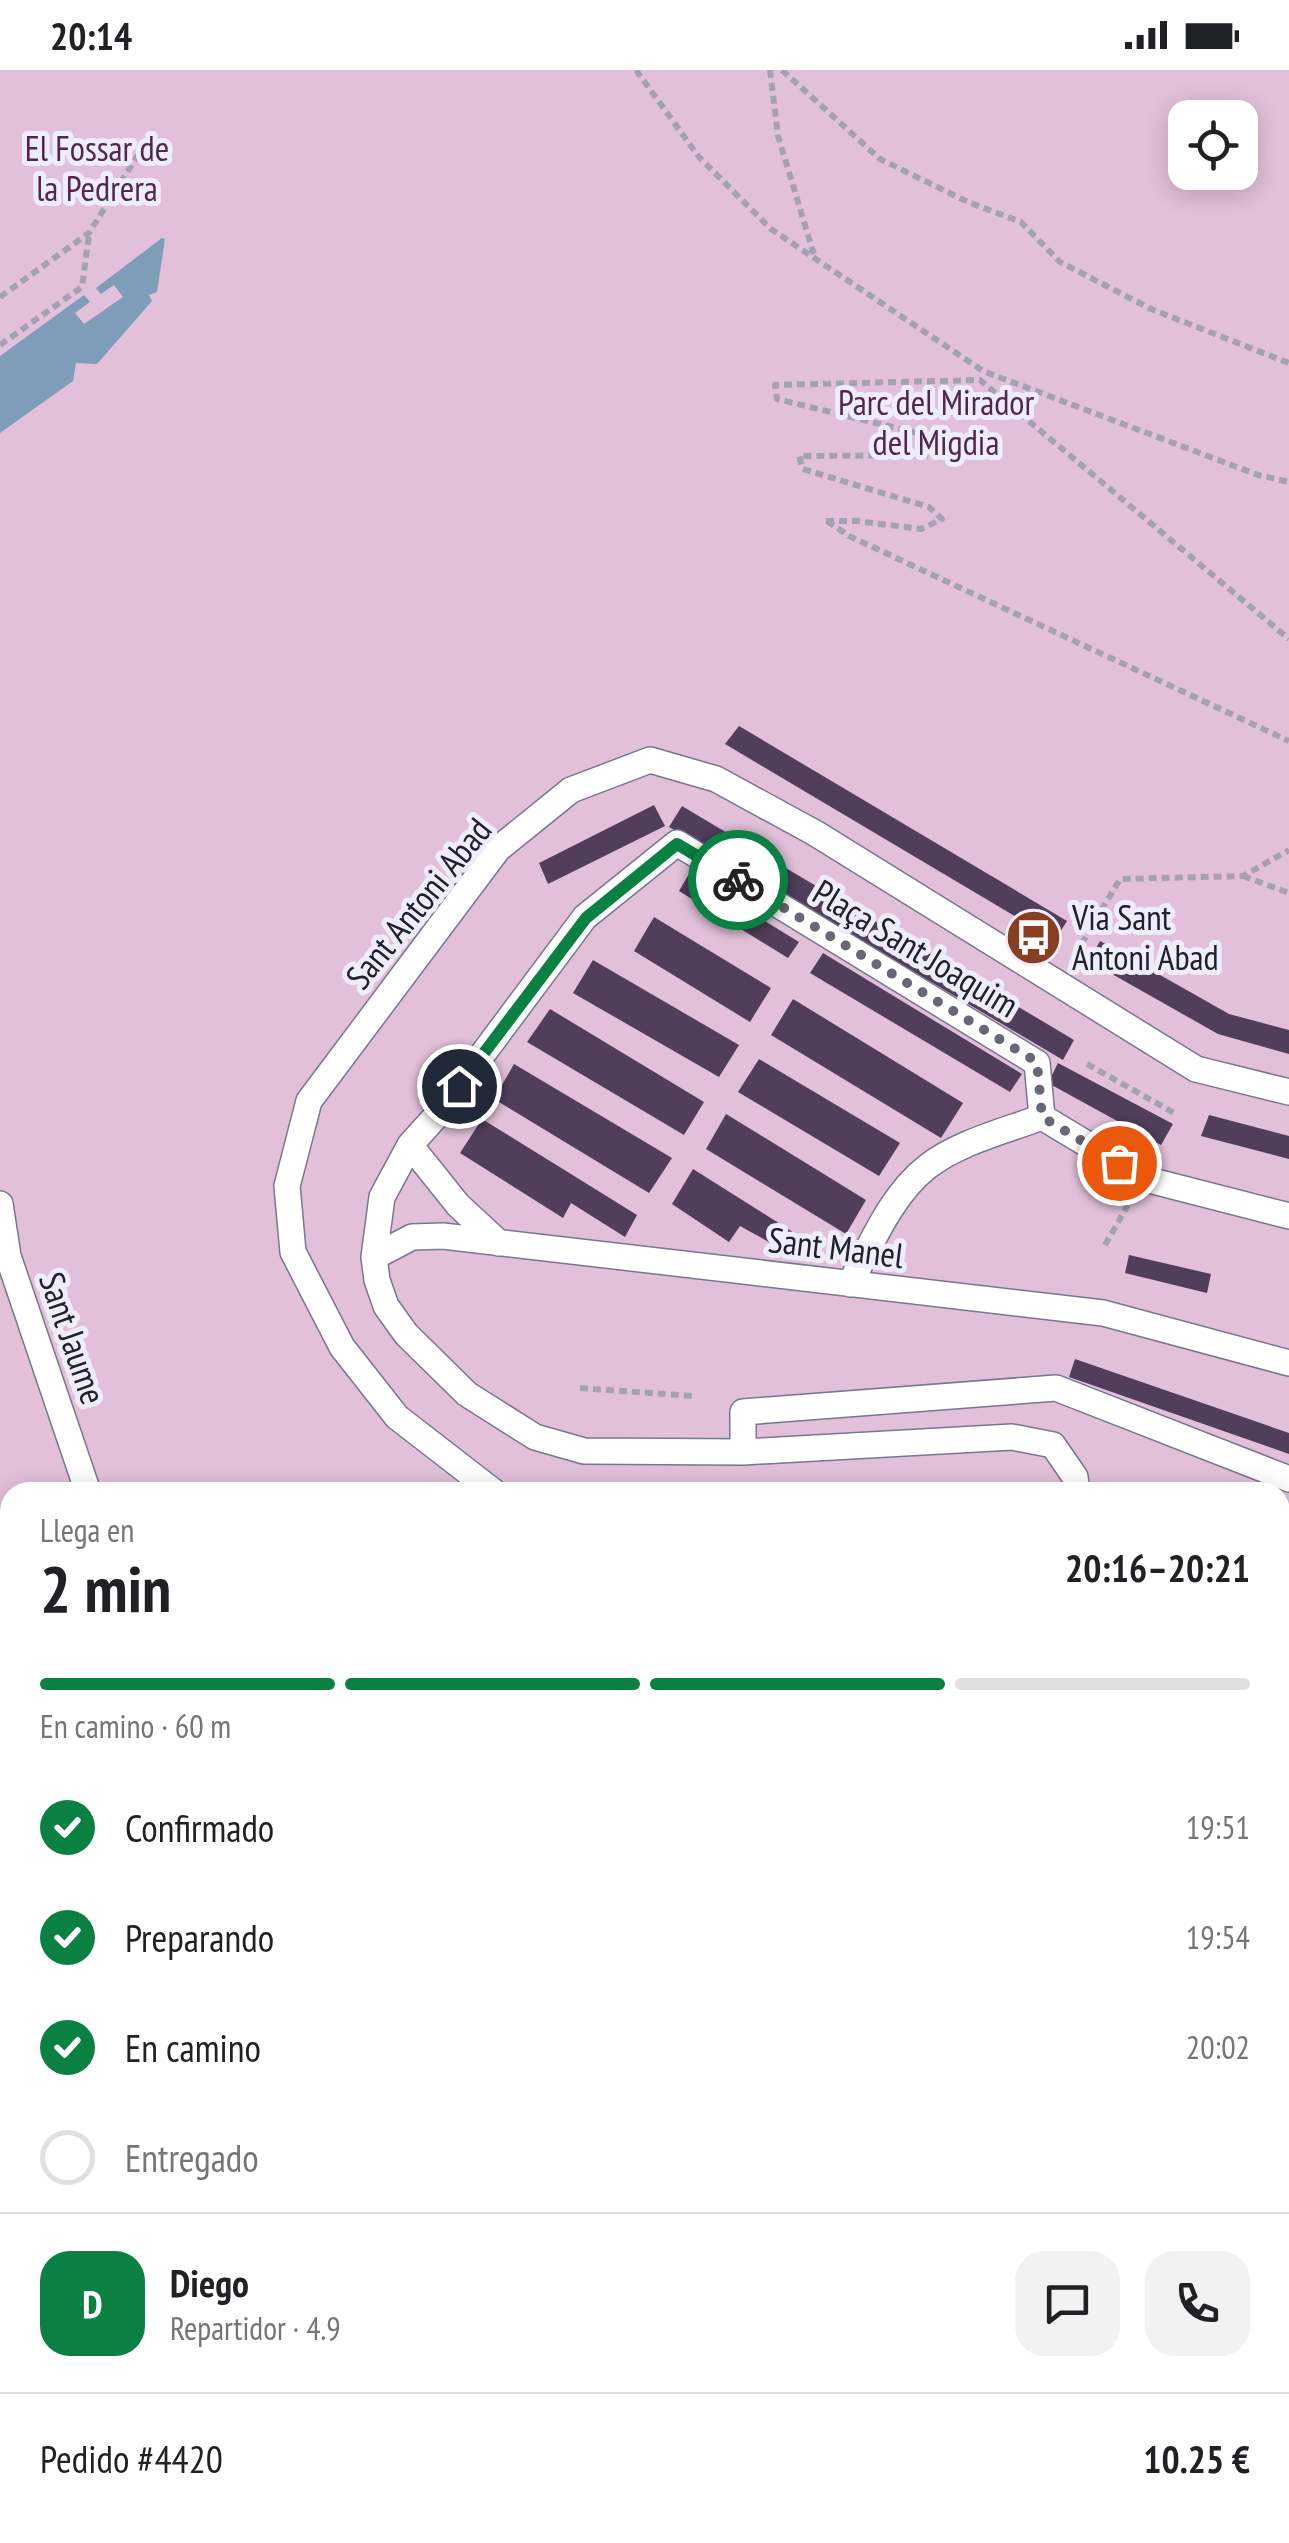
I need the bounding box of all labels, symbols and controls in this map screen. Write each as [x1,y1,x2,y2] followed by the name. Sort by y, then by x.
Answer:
[50,11,132,60] text: 20:14
[1168,100,1258,190] map controls
[1168,100,1258,190] button: locate
[25,125,169,211] park label: El Fossar de la Pedrera
[838,379,1034,465] park label: Parc del Mirador del Migdia
[335,808,501,998] street label: Sant Antoni Abad
[688,830,788,930] courier
[711,853,766,908] icon: bike
[805,869,1027,1027] street label: Plaça Sant Joaquim
[1071,894,1219,980] place label: Via Sant Antoni Abad
[1003,907,1063,967] bus stop icon: Via Sant Antoni Abad
[417,1044,502,1129] pin
[432,1059,487,1114] icon: home
[1077,1121,1162,1206] pin
[1092,1136,1147,1191] icon: bag
[766,1216,906,1278] street label: Sant Manel
[29,1266,117,1410] street label: Sant Jaume
[40,1509,134,1551] text: Llega en
[1065,1543,1250,1592] text: 20:16–20:21
[40,1546,171,1630] text: 2 min
[40,1705,231,1747] text: En camino · 60 m
[40,1800,95,1855] icon: check
[125,1803,274,1852] text: Confirmado
[1186,1806,1250,1848] text: 19:51
[40,1910,95,1965] icon: check
[125,1913,274,1962] text: Preparando
[1186,1916,1250,1958] text: 19:54
[40,2020,95,2075] icon: check
[125,2023,261,2072] text: En camino
[1186,2026,1250,2068] text: 20:02
[125,2133,259,2182] text: Entregado
[1015,2251,1120,2356] button: chat
[1145,2251,1250,2356] button: phone
[170,2258,249,2307] text: Diego
[82,2279,103,2328] text: D
[170,2307,341,2349] text: Repartidor · 4.9
[40,2434,223,2483] text: Pedido #4420
[1143,2434,1250,2483] text: 10.25 €

